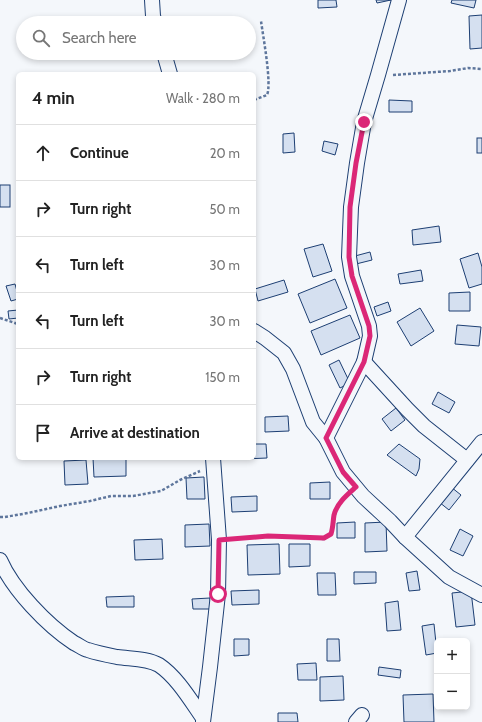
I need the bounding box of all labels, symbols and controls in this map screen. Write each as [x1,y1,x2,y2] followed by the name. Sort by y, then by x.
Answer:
[16,16,256,60] search box
[30,27,52,49] icon: search
[62,29,137,47] text: Search here
[32,88,75,108] text: 4 min
[166,90,240,106] text: Walk · 280 m
[355,113,373,131] route end
[32,142,54,164] icon: ahead
[70,144,129,162] text: Continue
[210,145,240,161] text: 20 m
[32,198,54,220] icon: right
[70,200,131,218] text: Turn right
[210,201,240,217] text: 50 m
[32,254,54,276] icon: left
[70,256,124,274] text: Turn left
[210,257,240,273] text: 30 m
[32,310,54,332] icon: left
[70,312,124,330] text: Turn left
[210,313,240,329] text: 30 m
[32,366,54,388] icon: right
[70,368,131,386] text: Turn right
[205,369,240,385] text: 150 m
[32,422,54,444] icon: arrive
[70,424,200,442] text: Arrive at destination
[209,585,227,603] route start
[434,638,470,710] map controls
[434,638,470,674] button: +
[434,674,470,710] button: −

